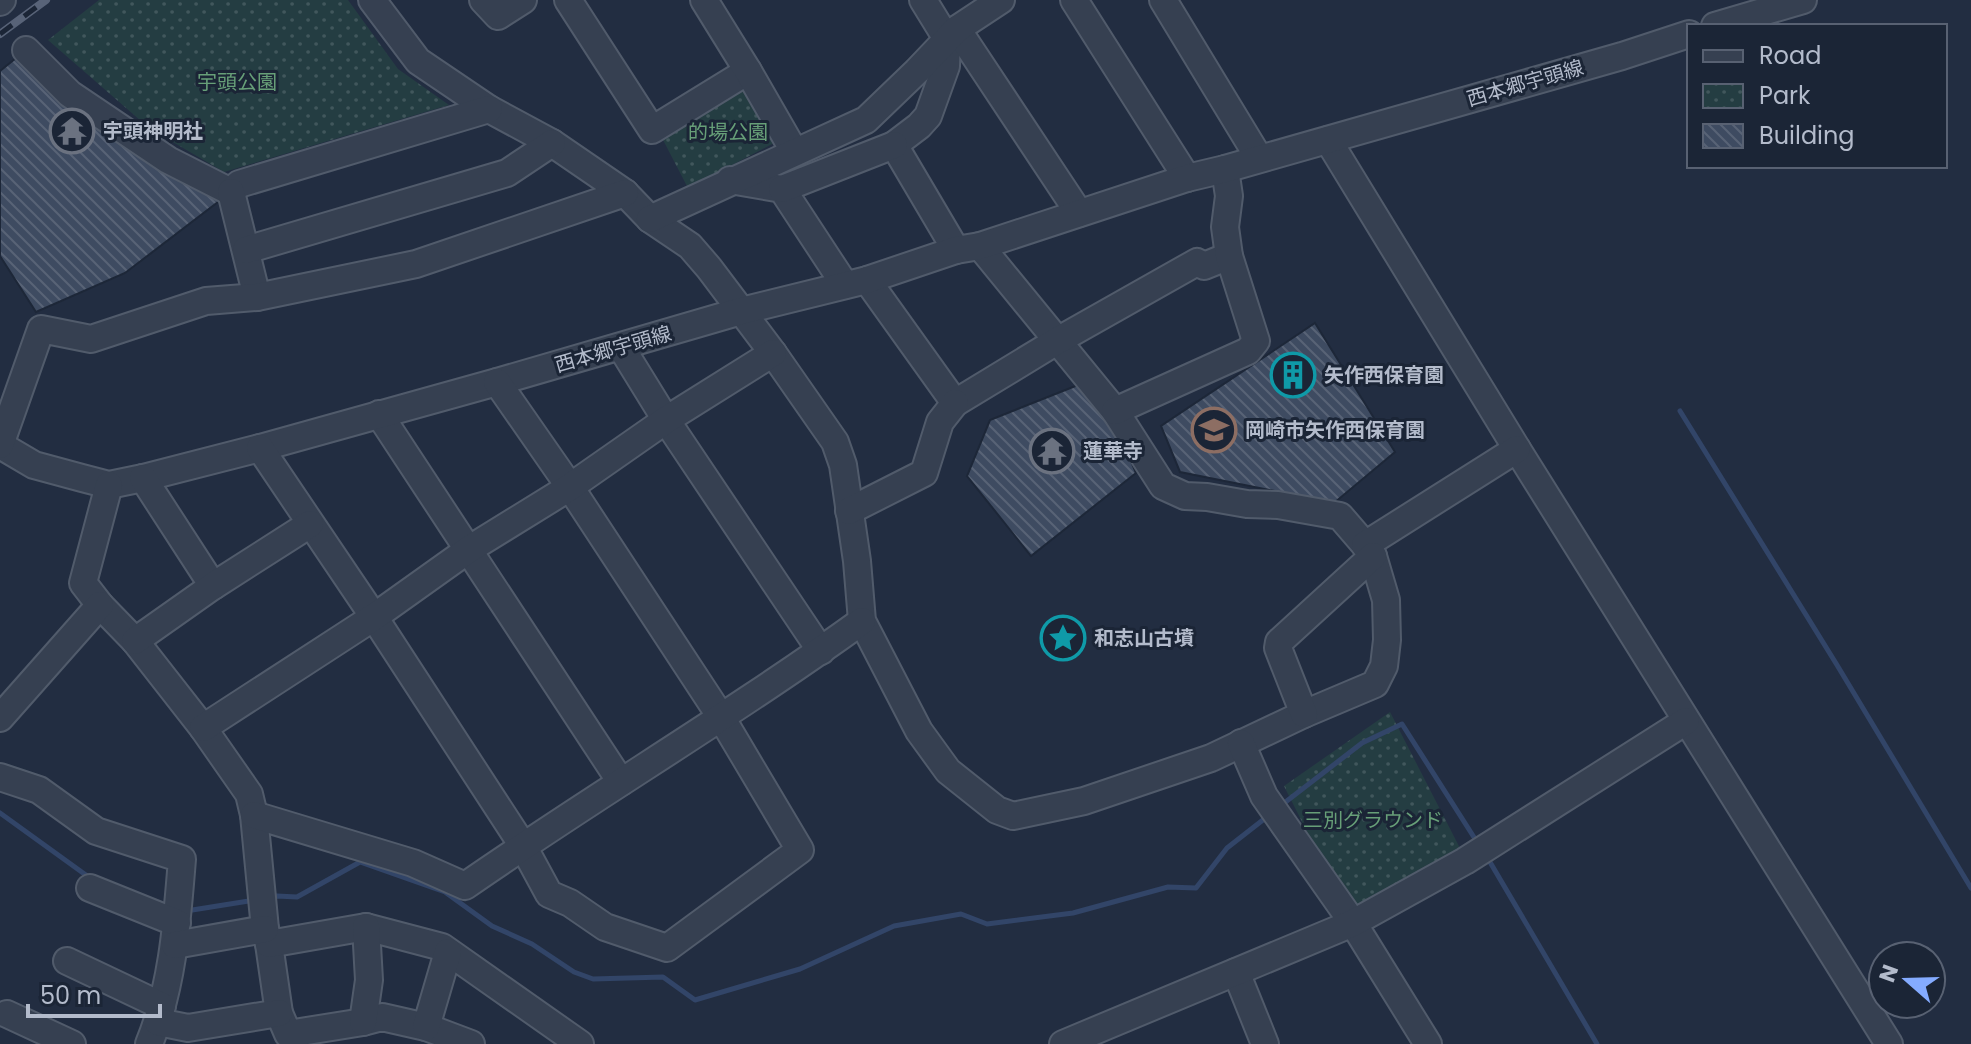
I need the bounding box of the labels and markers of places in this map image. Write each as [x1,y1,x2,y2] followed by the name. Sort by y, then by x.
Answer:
[48,107,96,155] temple icon: 宇頭神明社
[103,117,203,145] place label: 宇頭神明社
[1269,351,1317,399] building icon: 矢作西保育園
[1324,361,1444,389] place label: 矢作西保育園
[1190,406,1238,454] school or university icon: 岡崎市矢作西保育園
[1245,416,1425,444] place label: 岡崎市矢作西保育園
[1028,427,1076,475] temple icon: 蓮華寺
[1083,437,1143,465] place label: 蓮華寺
[1039,614,1087,662] place icon: 和志山古墳
[1094,624,1194,652] place label: 和志山古墳

